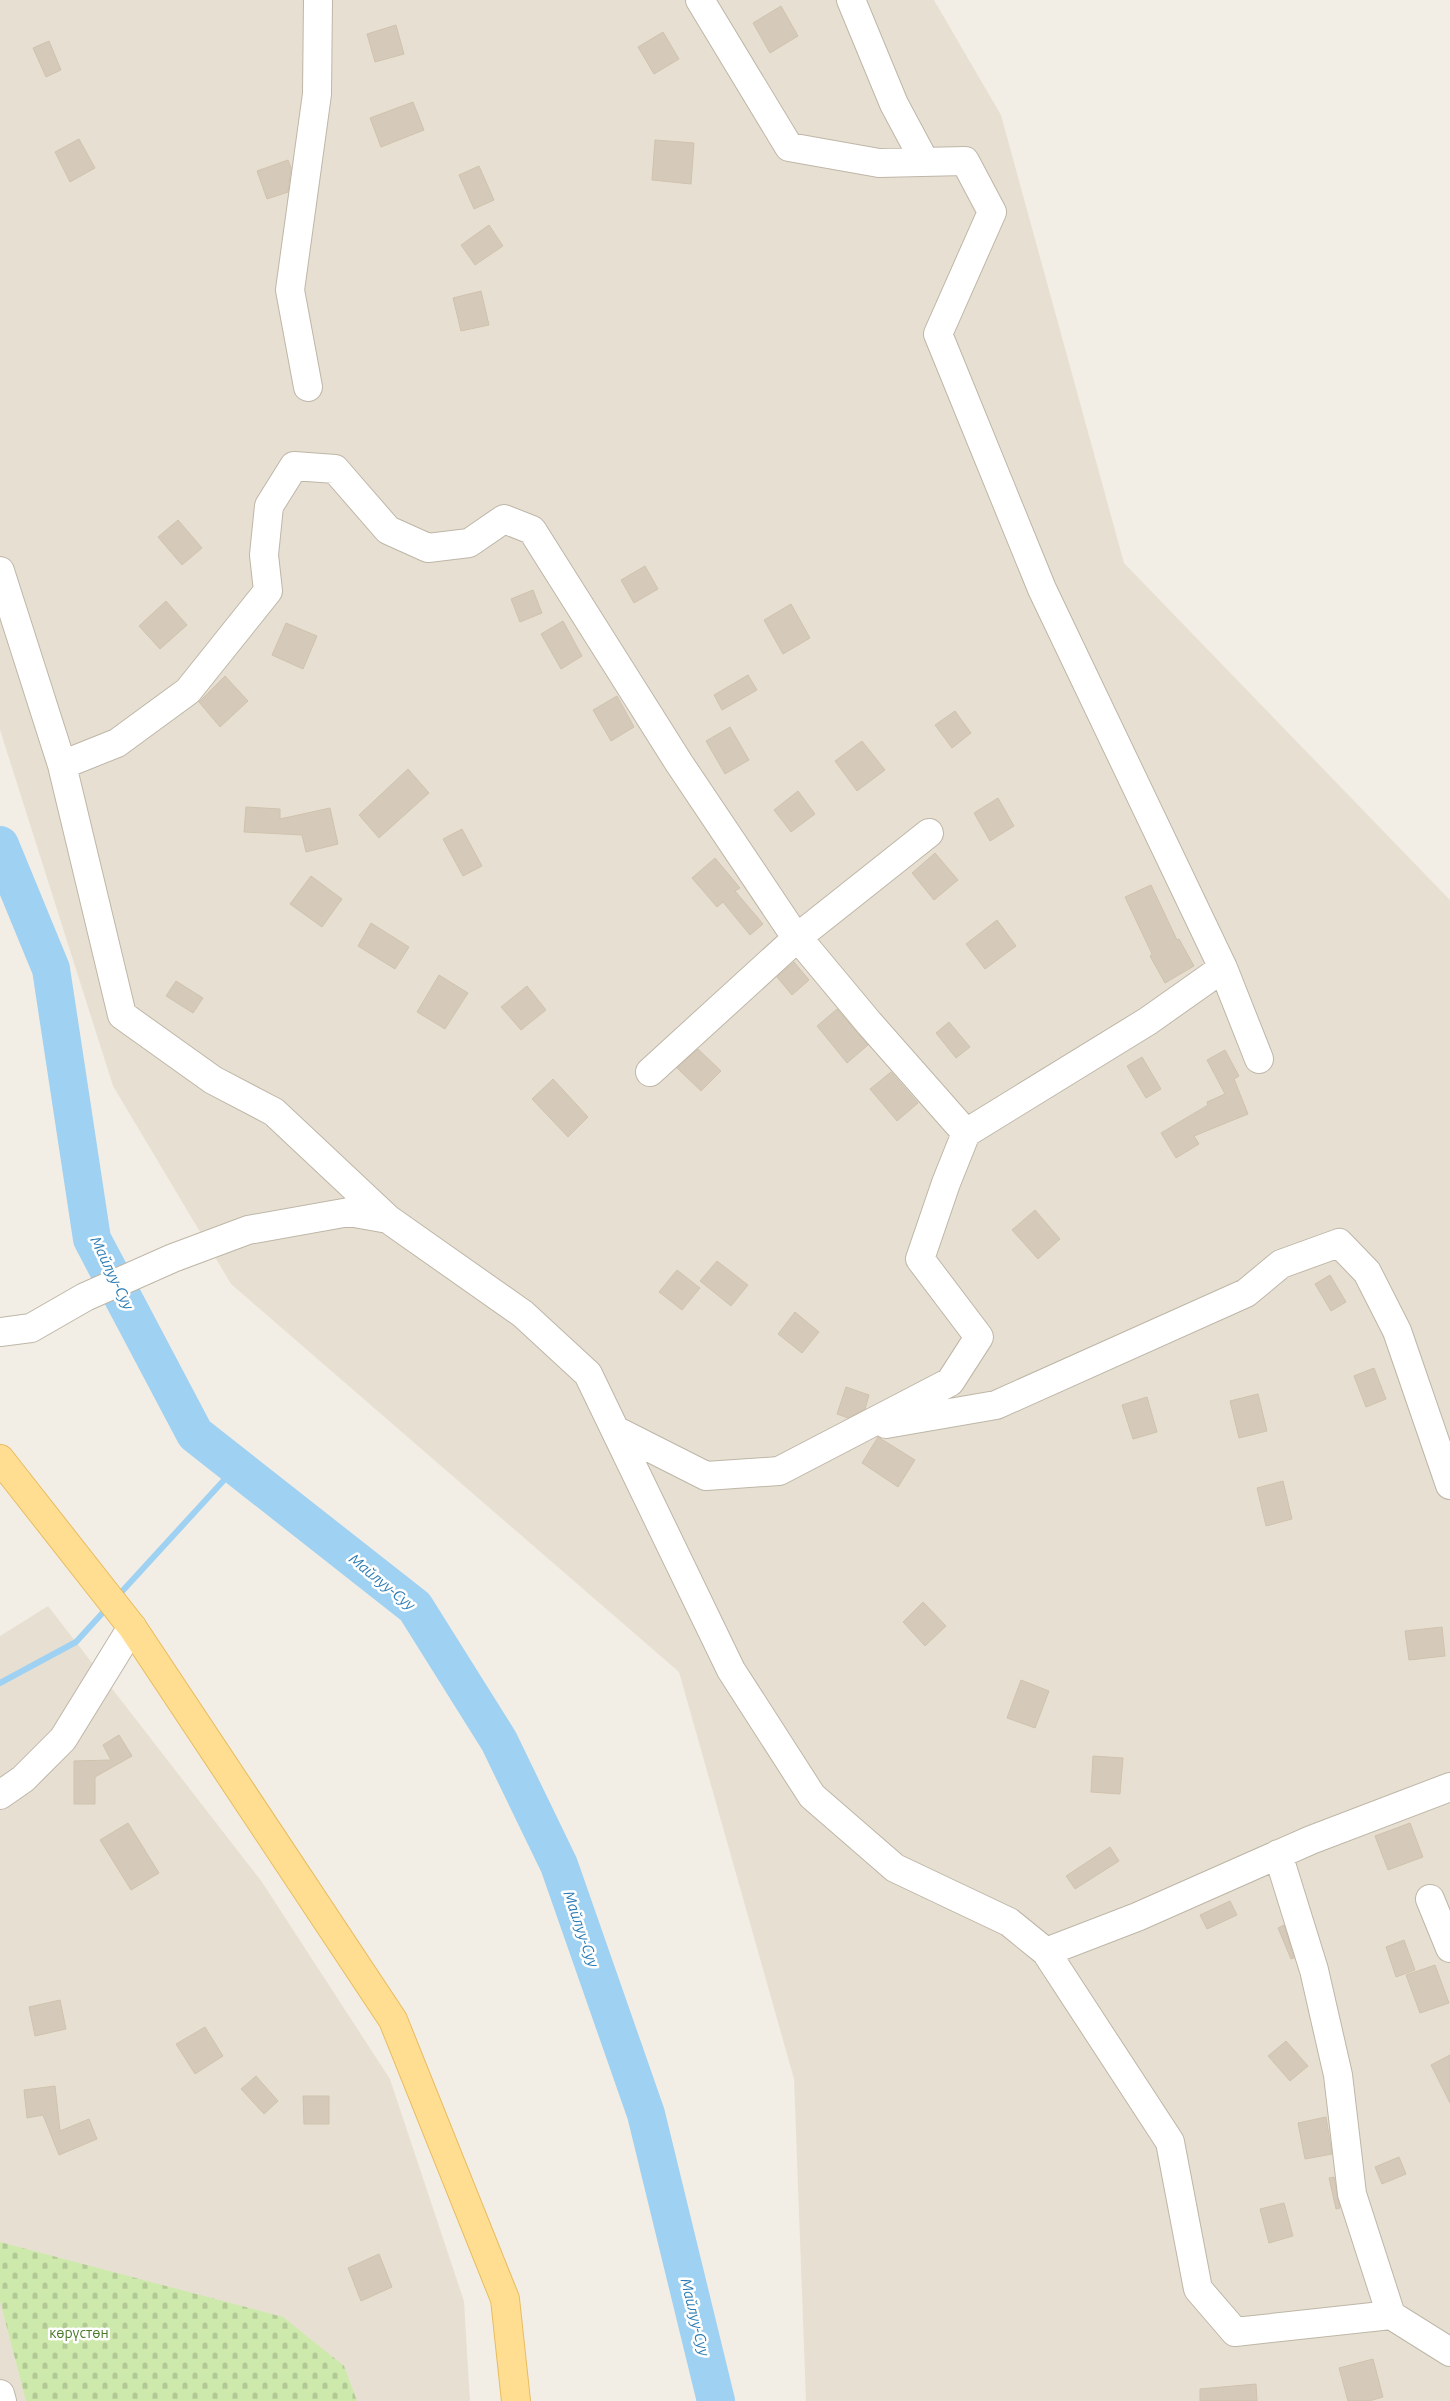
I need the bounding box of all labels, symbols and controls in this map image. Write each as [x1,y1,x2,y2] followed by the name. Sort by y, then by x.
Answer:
[87,1233,138,1313] water label: Майлуу-Суу
[346,1550,419,1614] water label: Майлуу-Суу
[560,1888,603,1970] water label: Майлуу-Суу
[678,2276,714,2358] water label: Майлуу-Суу
[49,2325,109,2341] park label: көрүстөн

